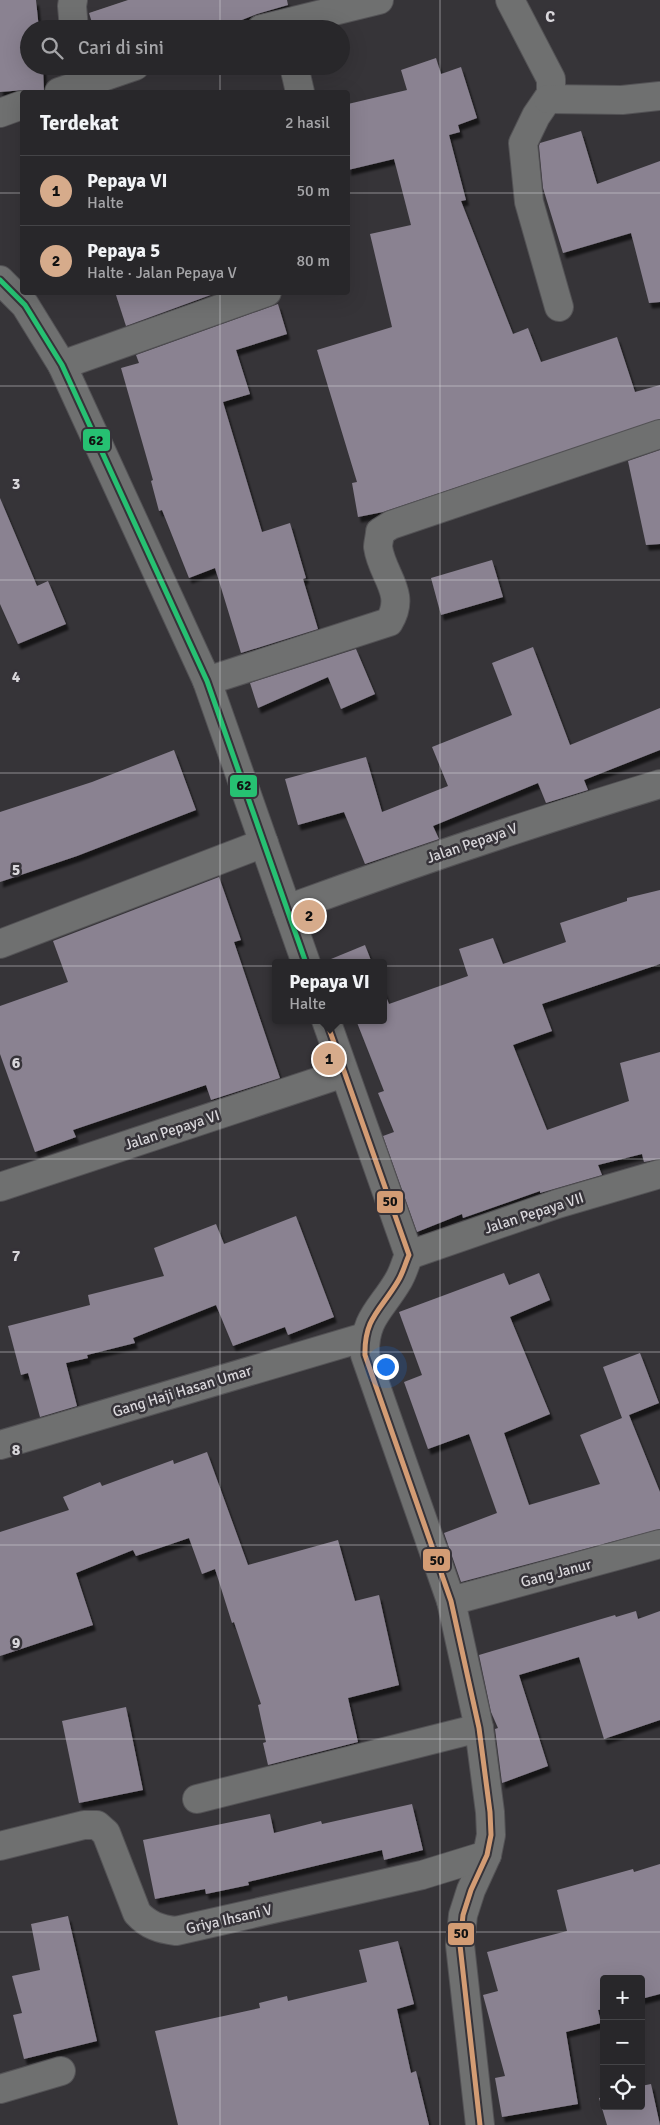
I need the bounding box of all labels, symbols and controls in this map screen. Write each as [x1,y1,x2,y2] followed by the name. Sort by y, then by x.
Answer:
[545,7,555,27] text: C
[20,20,350,75] search box
[38,34,66,62] icon: search
[78,36,164,60] text: Cari di sini
[40,110,119,136] text: Terdekat
[285,113,330,133] text: 2 hasil
[87,169,168,193] text: Pepaya VI
[52,181,60,201] text: 1
[296,181,330,201] text: 50 m
[87,193,124,213] text: Halte
[87,239,160,263] text: Pepaya 5
[52,251,60,271] text: 2
[296,251,330,271] text: 80 m
[87,263,237,283] text: Halte · Jalan Pepaya V
[82,428,111,452] line badge: 62
[88,432,104,449] text: 62
[12,474,20,494] text: 3
[12,667,21,687] text: 4
[229,774,258,798] line badge: 62
[236,777,252,794] text: 62
[424,819,520,867] street label: Jalan Pepaya V
[12,860,20,880] text: 5
[293,897,325,935] pin: 2
[272,959,387,1024] popup
[289,970,370,994] text: Pepaya VI
[289,994,326,1014] text: Halte
[313,1040,345,1078] pin: 1
[12,1053,21,1073] text: 6
[122,1106,222,1154] street label: Jalan Pepaya VI
[482,1188,586,1238] street label: Jalan Pepaya VII
[376,1190,404,1214] line badge: 50
[382,1193,398,1210] text: 50
[12,1246,21,1266] text: 7
[373,1354,399,1380] your location
[110,1361,254,1421] street label: Gang Haji Hasan Umar
[12,1440,21,1460] text: 8
[422,1548,451,1572] line badge: 50
[429,1552,445,1569] text: 50
[519,1555,594,1591] street label: Gang Janur
[12,1633,21,1653] text: 9
[184,1900,274,1938] street label: Griya Ihsani V
[447,1922,475,1946] line badge: 50
[453,1925,469,1942] text: 50
[600,1975,645,2110] map controls
[600,1975,645,2020] button: +
[600,2020,645,2065] button: −
[600,2065,645,2110] button: locate

